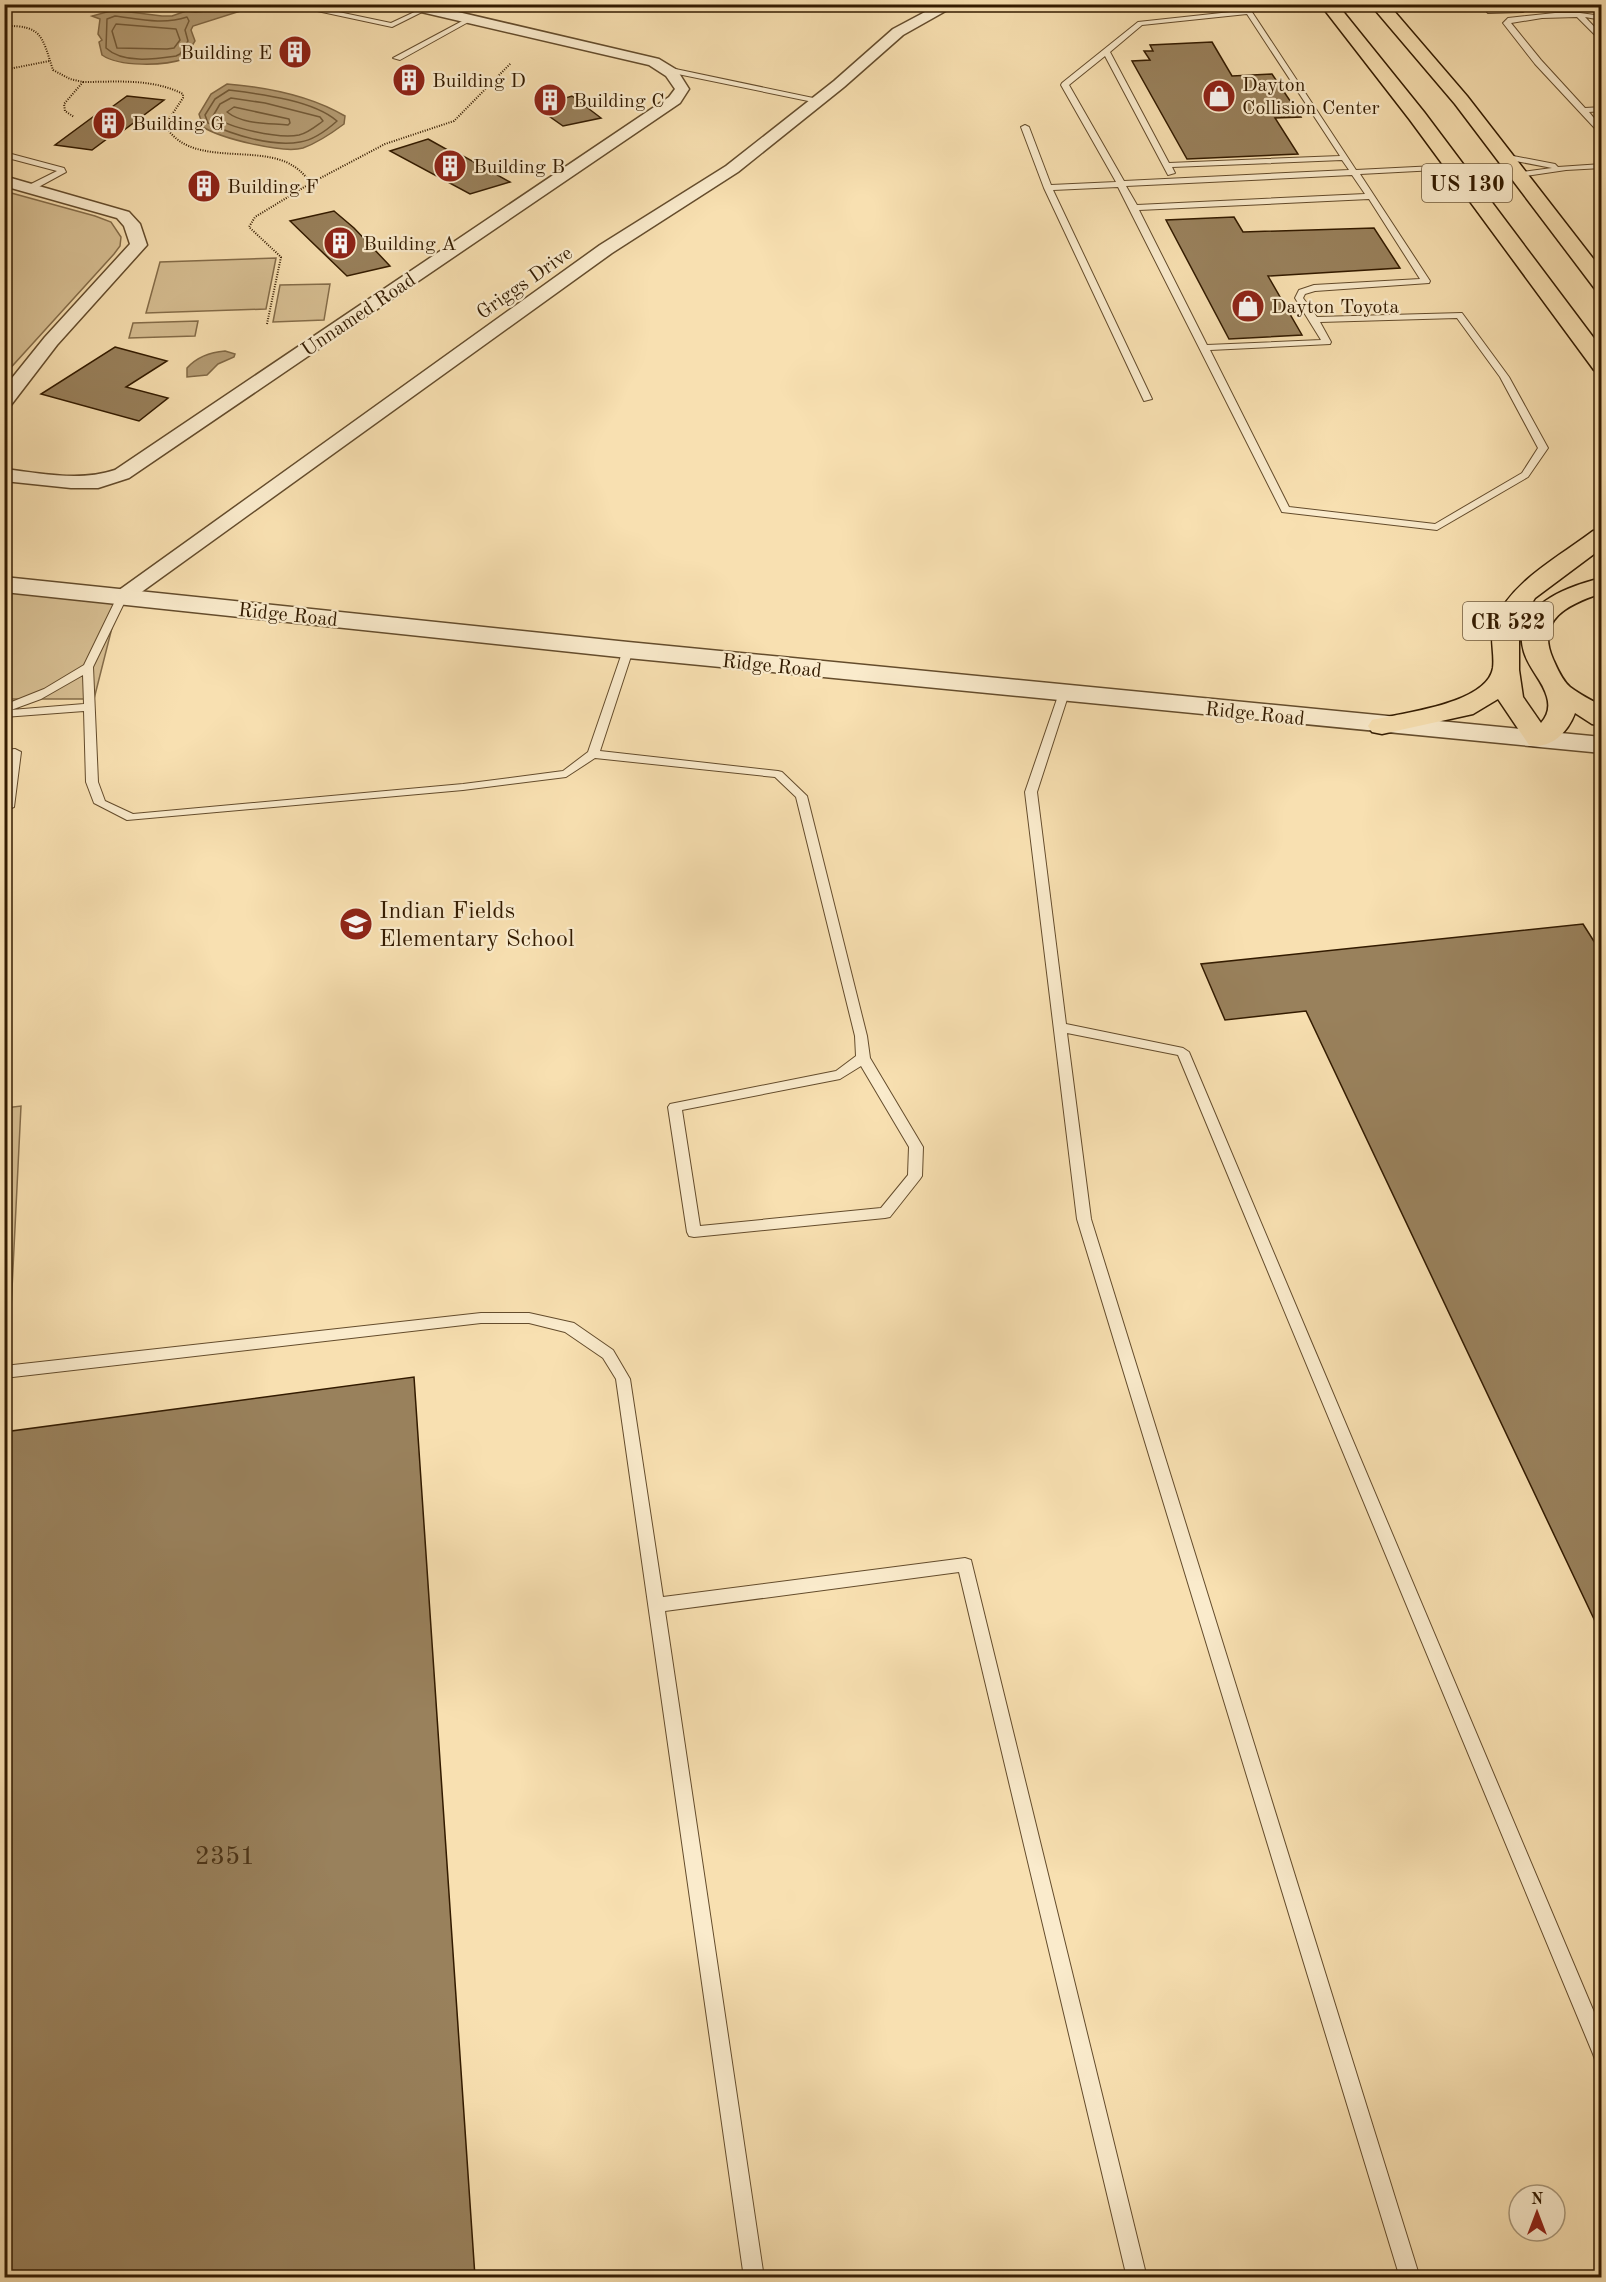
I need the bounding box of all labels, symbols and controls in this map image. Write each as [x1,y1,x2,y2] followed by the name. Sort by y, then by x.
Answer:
[277,34,313,70] building icon: Building E
[180,44,272,64] place label: Building E
[391,62,427,98] building icon: Building D
[432,72,526,92] place label: Building D
[1242,76,1380,119] place label: Dayton Collision Center
[1201,78,1237,114] shop icon: Dayton Collision Center
[532,82,568,118] building icon: Building C
[573,92,665,112] place label: Building C
[91,105,127,141] building icon: Building G
[132,115,225,135] place label: Building G
[432,148,468,184] building icon: Building B
[473,158,565,178] place label: Building B
[1422,164,1512,202] road number: US 130
[186,168,222,204] building icon: Building F
[227,178,319,198] place label: Building F
[322,225,358,261] building icon: Building A
[363,235,457,255] place label: Building A
[474,243,577,324] street label: Griggs Drive
[298,270,420,361] street label: Unnamed Road
[1230,288,1266,324] shop icon: Dayton Toyota
[1271,298,1399,318] place label: Dayton Toyota
[237,601,339,631] street label: Ridge Road
[1463,602,1553,640] road number: CR 522
[721,652,823,682] street label: Ridge Road
[1204,700,1306,730] street label: Ridge Road
[379,900,574,952] place label: Indian Fields Elementary School
[338,906,374,942] school or university icon: Indian Fields Elementary School
[195,1844,255,1870] house number: 2351
[1507,2183,1567,2243] north arrow
[1531,2192,1544,2208] text: N

